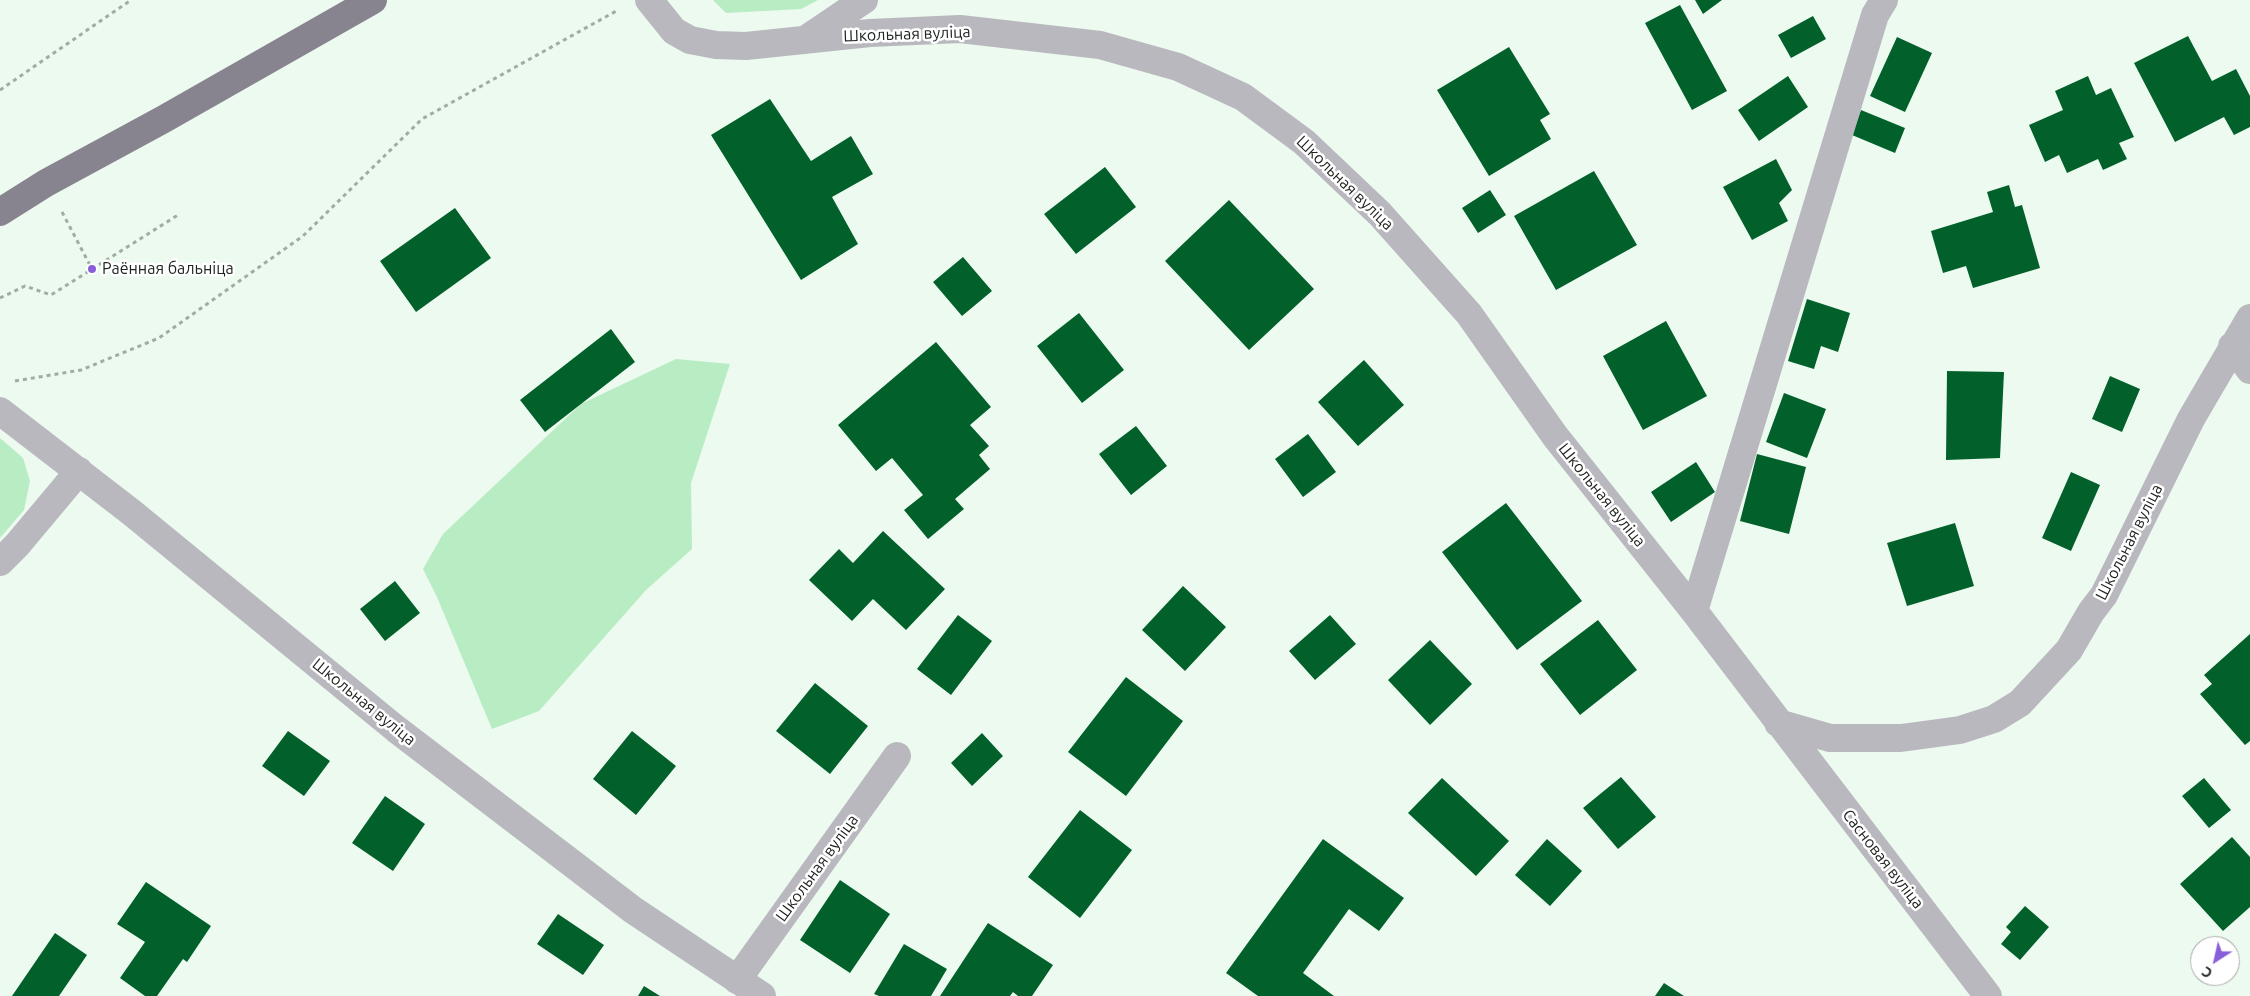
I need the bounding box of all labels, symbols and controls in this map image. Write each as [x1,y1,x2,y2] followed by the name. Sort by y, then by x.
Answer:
[843,22,971,46] street label: Школьная вуліца
[1293,132,1397,234] street label: Школьная вуліца
[102,259,234,279] place label: Раённая бальніца
[86,263,98,275] marker: Раённая бальніца
[1554,439,1650,551] street label: Школьная вуліца
[2092,481,2166,603] street label: Школьная вуліца
[308,654,420,750] street label: Школьная вуліца
[1838,806,1928,912] street label: Сасновая вуліца
[772,811,862,925] street label: Школьная вуліца
[2190,936,2240,986] north arrow
[2199,963,2215,982] text: С

